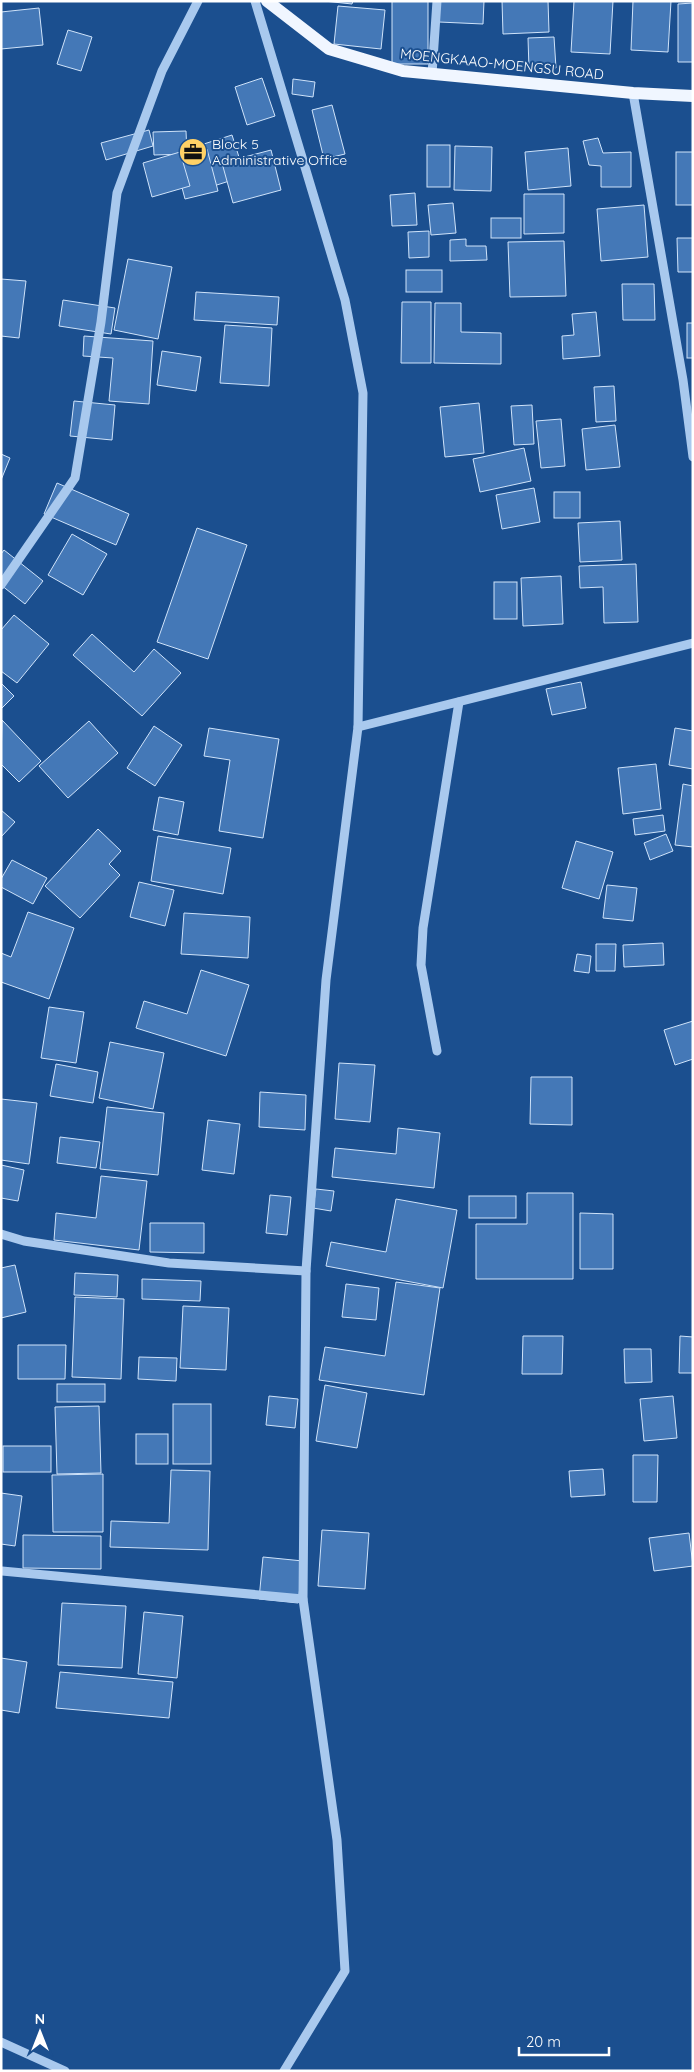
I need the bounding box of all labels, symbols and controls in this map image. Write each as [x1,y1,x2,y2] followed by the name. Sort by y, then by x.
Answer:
[399,44,605,84] street label: MOENGKAAO-MOENGSU ROAD
[212,135,347,169] place label: Block 5 Administrative Office
[178,137,208,167] office icon: Block 5 Administrative Office
[15,2007,65,2057] north arrow
[35,2010,45,2028] text: N
[519,2024,609,2056] scale bar
[526,2032,561,2051] text: 20 m

